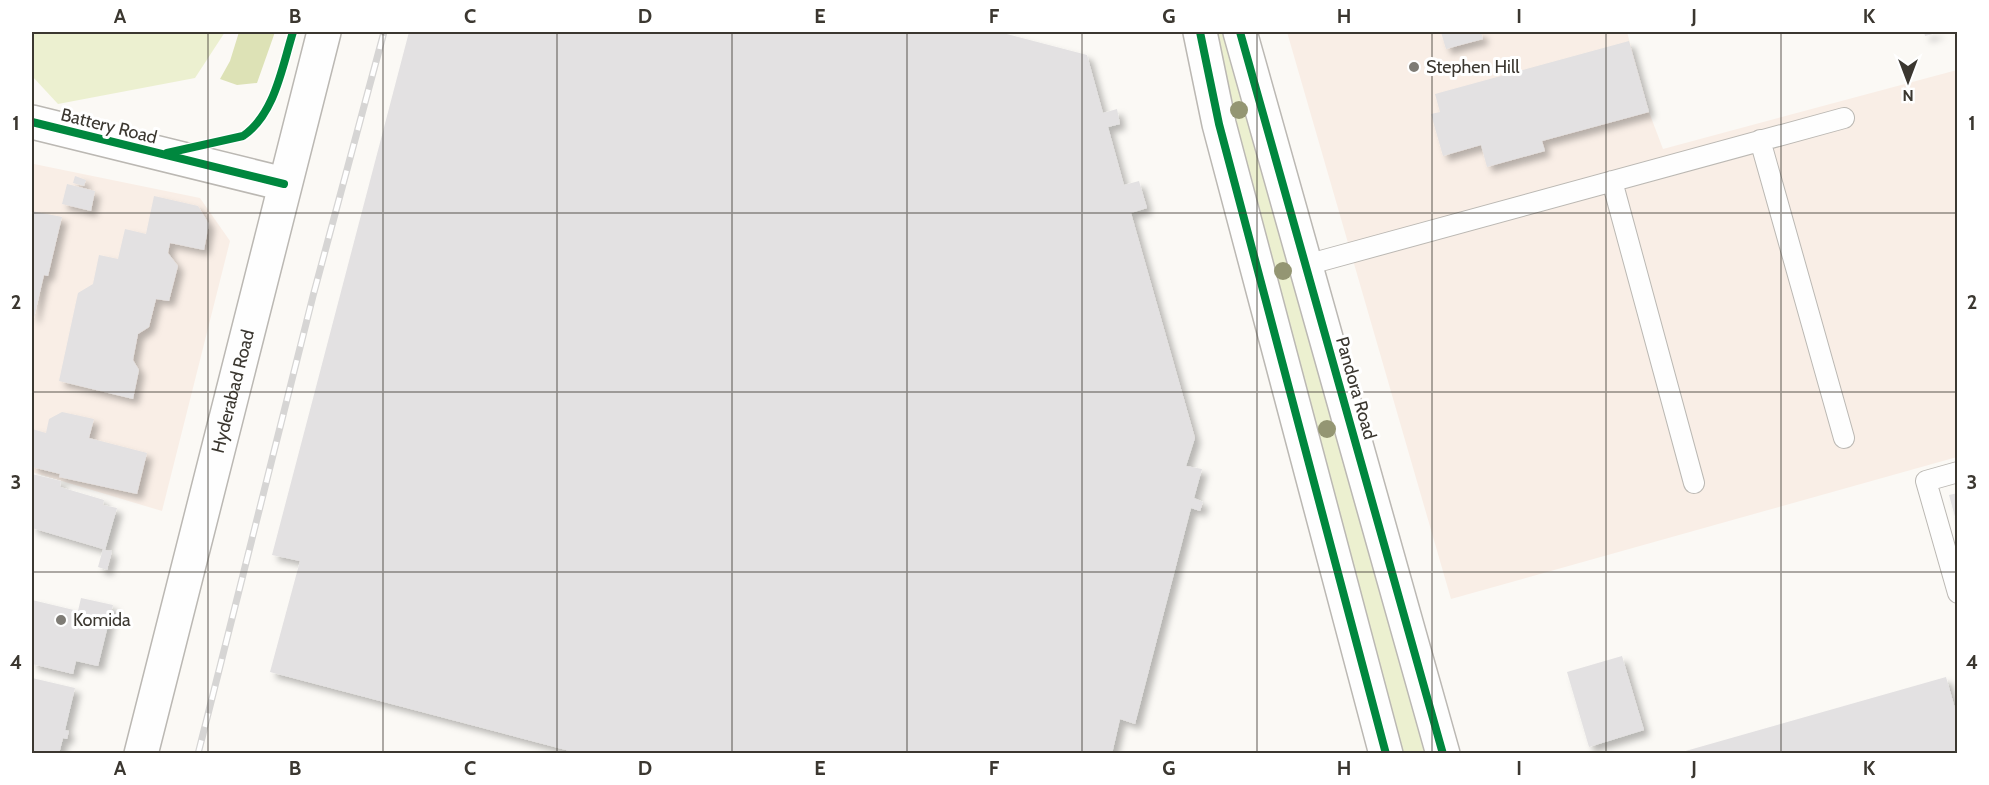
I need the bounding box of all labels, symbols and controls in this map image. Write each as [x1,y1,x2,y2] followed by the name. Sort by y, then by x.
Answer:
[114,4,127,28] text: A
[289,4,301,28] text: B
[464,4,476,28] text: C
[638,4,652,28] text: D
[814,4,826,28] text: E
[989,4,1000,28] text: F
[1162,4,1176,28] text: G
[1337,4,1351,28] text: H
[1516,4,1522,28] text: I
[1690,4,1697,28] text: J
[1863,4,1876,28] text: K
[1878,51,1938,111] north arrow
[1426,56,1520,78] place label: Stephen Hill
[1407,60,1421,74] marker: Stephen Hill
[1902,86,1914,105] text: N
[59,103,159,149] street label: Battery Road
[12,111,20,135] text: 1
[1968,111,1976,135] text: 1
[11,290,21,314] text: 2
[1967,290,1977,314] text: 2
[207,327,259,456] street label: Hyderabad Road
[1331,334,1381,442] street label: Pandora Road
[11,470,21,494] text: 3
[1967,470,1977,494] text: 3
[73,609,131,631] place label: Komida
[54,613,68,627] marker: Komida
[10,650,22,674] text: 4
[1966,650,1978,674] text: 4
[114,756,127,780] text: A
[289,756,301,780] text: B
[464,756,476,780] text: C
[638,756,652,780] text: D
[814,756,826,780] text: E
[989,756,1000,780] text: F
[1162,756,1176,780] text: G
[1337,756,1351,780] text: H
[1516,756,1522,780] text: I
[1690,756,1697,780] text: J
[1863,756,1876,780] text: K

